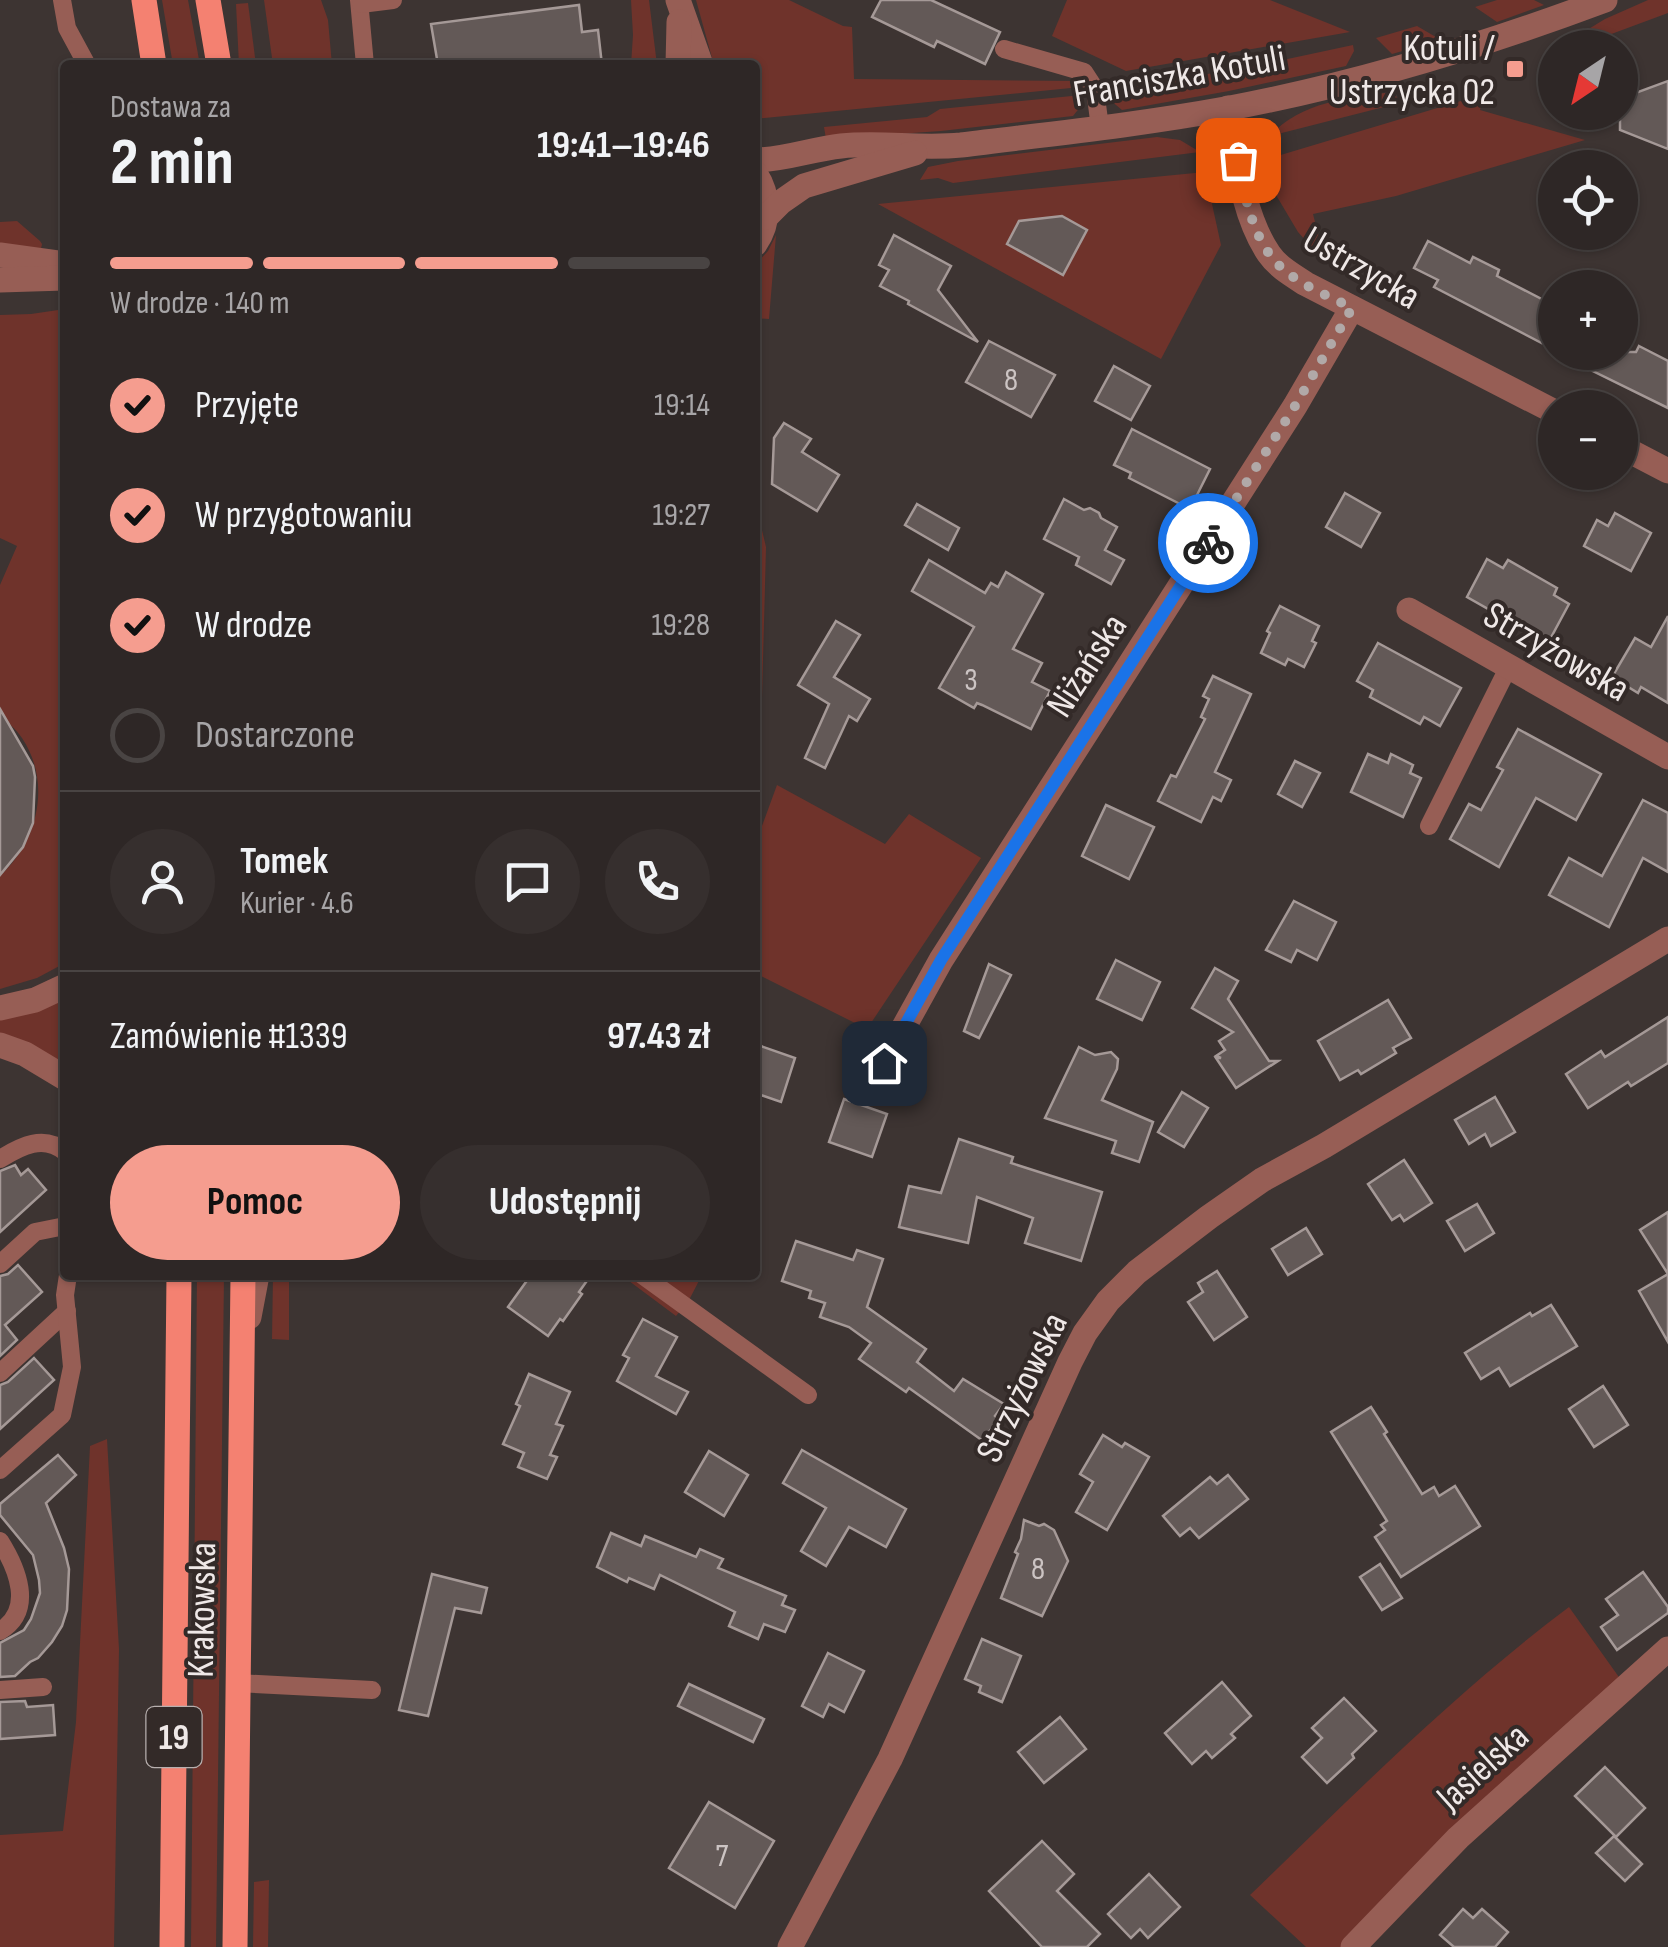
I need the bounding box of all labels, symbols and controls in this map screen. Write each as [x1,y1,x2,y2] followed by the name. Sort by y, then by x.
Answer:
[1329,26,1495,115] place label: Kotuli / Ustrzycka 02
[1538,30,1638,130] north arrow
[1538,30,1638,490] map controls
[1070,36,1289,117] street label: Franciszka Kotuli
[1504,58,1526,80] marker: Kotuli / Ustrzycka 02
[110,88,231,127] text: Dostawa za
[1196,118,1281,203] pin
[537,123,710,168] text: 19:41–19:46
[110,125,234,203] text: 2 min
[1211,133,1266,188] icon: bag
[1538,150,1638,250] button: locate
[1295,217,1428,320] street label: Ustrzycka
[1538,270,1638,370] button: +
[110,284,290,323] text: W drodze · 140 m
[1004,361,1018,400] house number: 8
[110,378,165,433] icon: check
[195,383,299,428] text: Przyjęte
[654,386,710,425] text: 19:14
[1538,390,1638,490] button: −
[110,488,165,543] icon: check
[195,493,412,538] text: W przygotowaniu
[1158,493,1258,593] courier
[653,496,710,535] text: 19:27
[1181,516,1236,571] icon: bike
[1476,593,1637,712] street label: Strzyżowska
[110,598,165,653] icon: check
[195,603,312,648] text: W drodze
[651,606,710,645] text: 19:28
[1037,606,1137,726] street label: Niżańska
[964,661,978,700] house number: 3
[195,713,355,758] text: Dostarczone
[110,829,215,934] button: person
[475,829,580,934] button: chat
[605,829,710,934] button: phone
[240,839,328,884] text: Tomek
[240,884,354,923] text: Kurier · 4.6
[110,1014,348,1059] text: Zamówienie #1339
[607,1014,710,1059] text: 97.43 zł
[842,1021,927,1106] pin
[857,1036,912,1091] icon: home
[110,1145,400,1260] button: Pomoc
[420,1145,710,1260] button: Udostępnij
[967,1306,1078,1470] street label: Strzyżowska
[179,1542,226,1678] street label: Krakowska
[1031,1550,1045,1589] house number: 8
[146,1707,202,1767] road number: 19
[1427,1714,1538,1821] street label: Jasielska
[716,1837,729,1876] house number: 7

